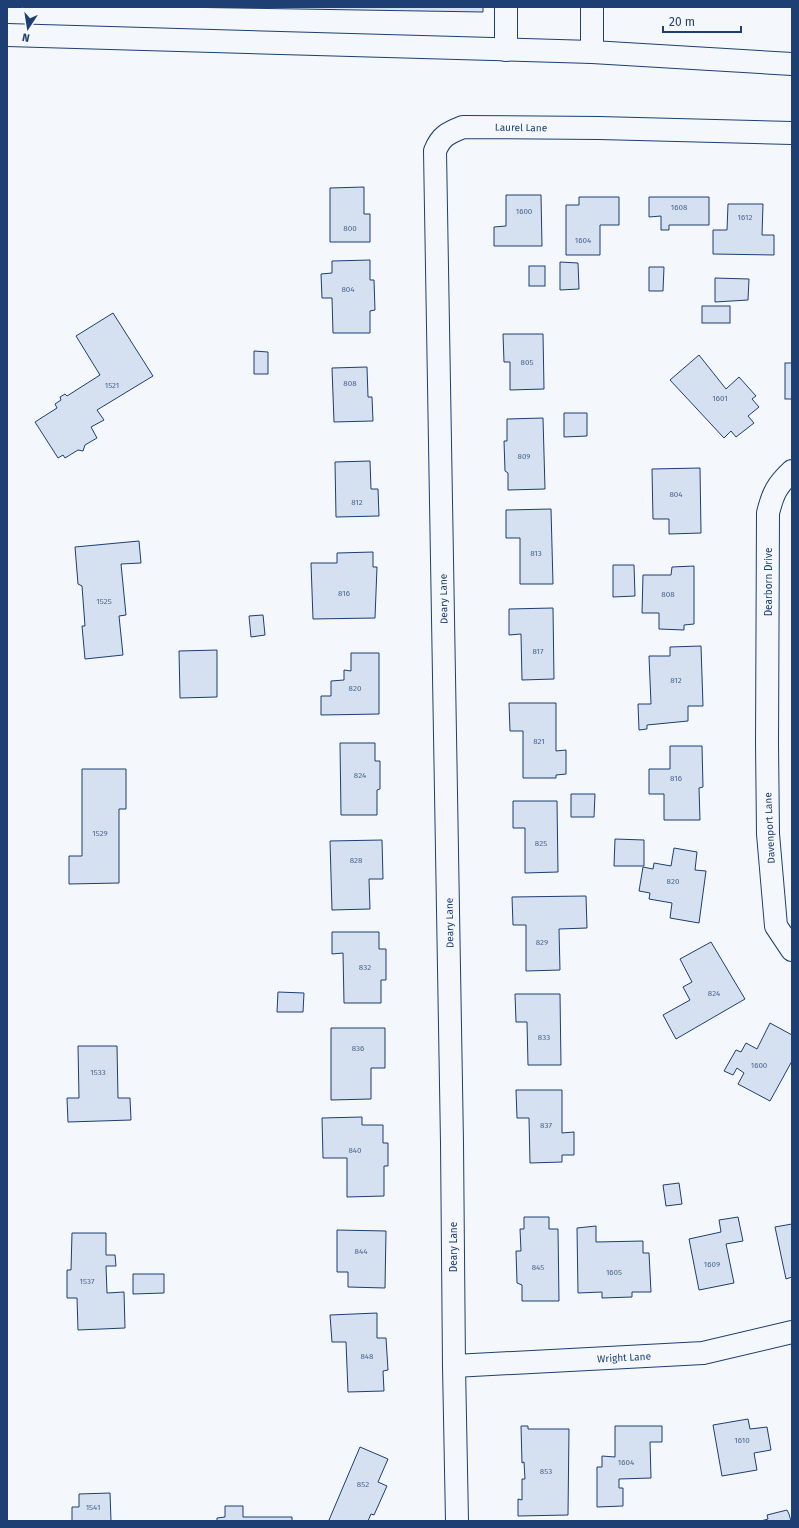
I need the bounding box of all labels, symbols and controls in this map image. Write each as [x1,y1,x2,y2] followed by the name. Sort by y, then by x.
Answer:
[8,8,48,48] north arrow
[663,8,741,34] scale bar
[669,15,695,29] text: 20 m
[21,30,31,44] text: N
[495,122,547,134] street label: Laurel Lane
[671,203,688,212] house number: 1608
[516,207,533,216] house number: 1600
[738,213,752,222] house number: 1612
[343,224,357,233] house number: 800
[575,236,592,245] house number: 1604
[341,285,355,294] house number: 804
[521,358,533,367] house number: 805
[343,379,357,388] house number: 808
[105,381,119,390] house number: 1521
[712,394,728,403] house number: 1601
[518,452,531,461] house number: 809
[669,490,683,499] house number: 804
[351,498,363,507] house number: 812
[763,548,775,616] street label: Dearborn Drive
[530,549,542,558] house number: 813
[438,574,450,624] street label: Deary Lane
[338,589,350,598] house number: 816
[661,590,675,599] house number: 808
[96,597,112,606] house number: 1525
[532,647,544,656] house number: 817
[670,676,682,685] house number: 812
[349,684,362,693] house number: 820
[533,737,545,746] house number: 821
[354,771,367,780] house number: 824
[670,774,682,783] house number: 816
[762,792,778,864] street label: Davenport Lane
[92,829,108,838] house number: 1529
[535,839,547,848] house number: 825
[350,856,363,865] house number: 828
[667,877,680,886] house number: 820
[444,898,456,948] street label: Deary Lane
[536,938,548,947] house number: 829
[359,963,371,972] house number: 832
[708,989,721,998] house number: 824
[538,1033,550,1042] house number: 833
[352,1044,364,1053] house number: 836
[751,1061,768,1070] house number: 1600
[90,1068,106,1077] house number: 1533
[540,1121,552,1130] house number: 837
[348,1146,362,1155] house number: 840
[448,1222,460,1272] street label: Deary Lane
[355,1247,368,1256] house number: 844
[704,1260,720,1269] house number: 1609
[532,1263,544,1272] house number: 845
[606,1268,622,1277] house number: 1605
[80,1277,95,1286] house number: 1537
[597,1351,651,1365] street label: Wright Lane
[360,1352,374,1361] house number: 848
[734,1436,750,1445] house number: 1610
[618,1458,635,1467] house number: 1604
[540,1467,552,1476] house number: 853
[357,1480,369,1489] house number: 852
[86,1503,100,1512] house number: 1541

